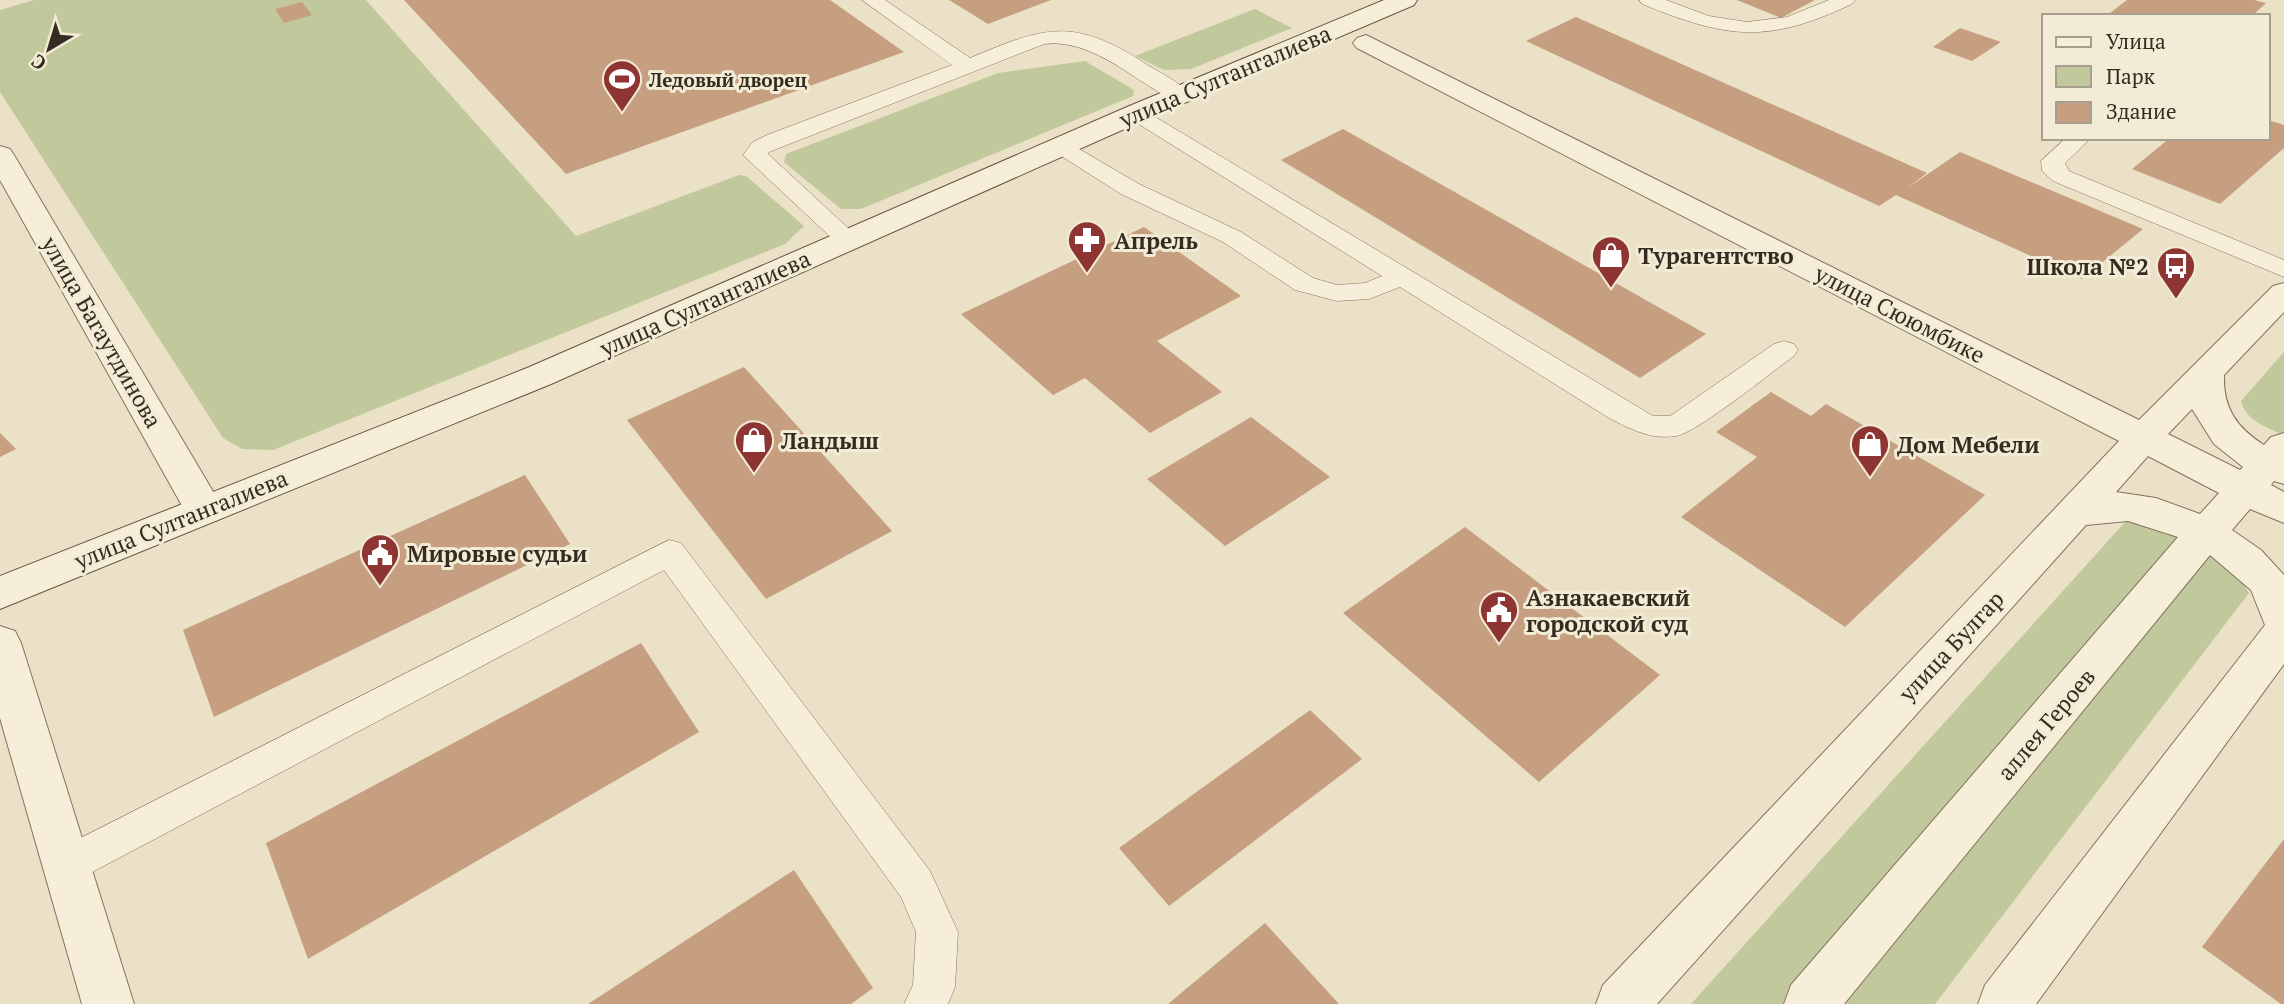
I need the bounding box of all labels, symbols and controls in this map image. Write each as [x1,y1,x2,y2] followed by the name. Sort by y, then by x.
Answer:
[14,14,84,84] north arrow
[2042,14,2270,140] legend
[1113,17,1336,135] street label: улица Султангалиева
[2106,27,2166,55] text: Улица
[26,49,51,76] text: С
[601,58,643,113] sports icon: Ледовый дворец
[2106,62,2156,90] text: Парк
[648,67,807,92] place label: Ледовый дворец
[2106,97,2177,125] text: Здание
[1066,219,1108,274] pharmacy icon: Апрель
[1114,225,1198,256] place label: Апрель
[34,230,170,434] street label: улица Багаутдинова
[1590,234,1632,289] shop icon: Турагентство
[1638,240,1794,271] place label: Турагентство
[594,242,815,364] street label: улица Султангалиева
[2155,245,2197,300] bus stop icon: Школа №2
[2027,251,2149,282] place label: Школа №2
[1809,257,1990,370] street label: улица Сююмбике
[733,419,775,474] shop icon: Ландыш
[1849,423,1891,478] shop icon: Дом Мебели
[780,425,879,456] place label: Ландыш
[1897,429,2040,460] place label: Дом Мебели
[69,462,292,576] street label: улица Султангалиева
[359,532,401,587] public building icon: Мировые судьи
[407,538,587,569] place label: Мировые судьи
[1526,582,1690,639] place label: Азнакаевский городской суд
[1891,584,2010,709] street label: улица Булгар
[1478,589,1520,644] public building icon: Азнакаевский городской суд
[1990,661,2102,787] street label: аллея Героев

